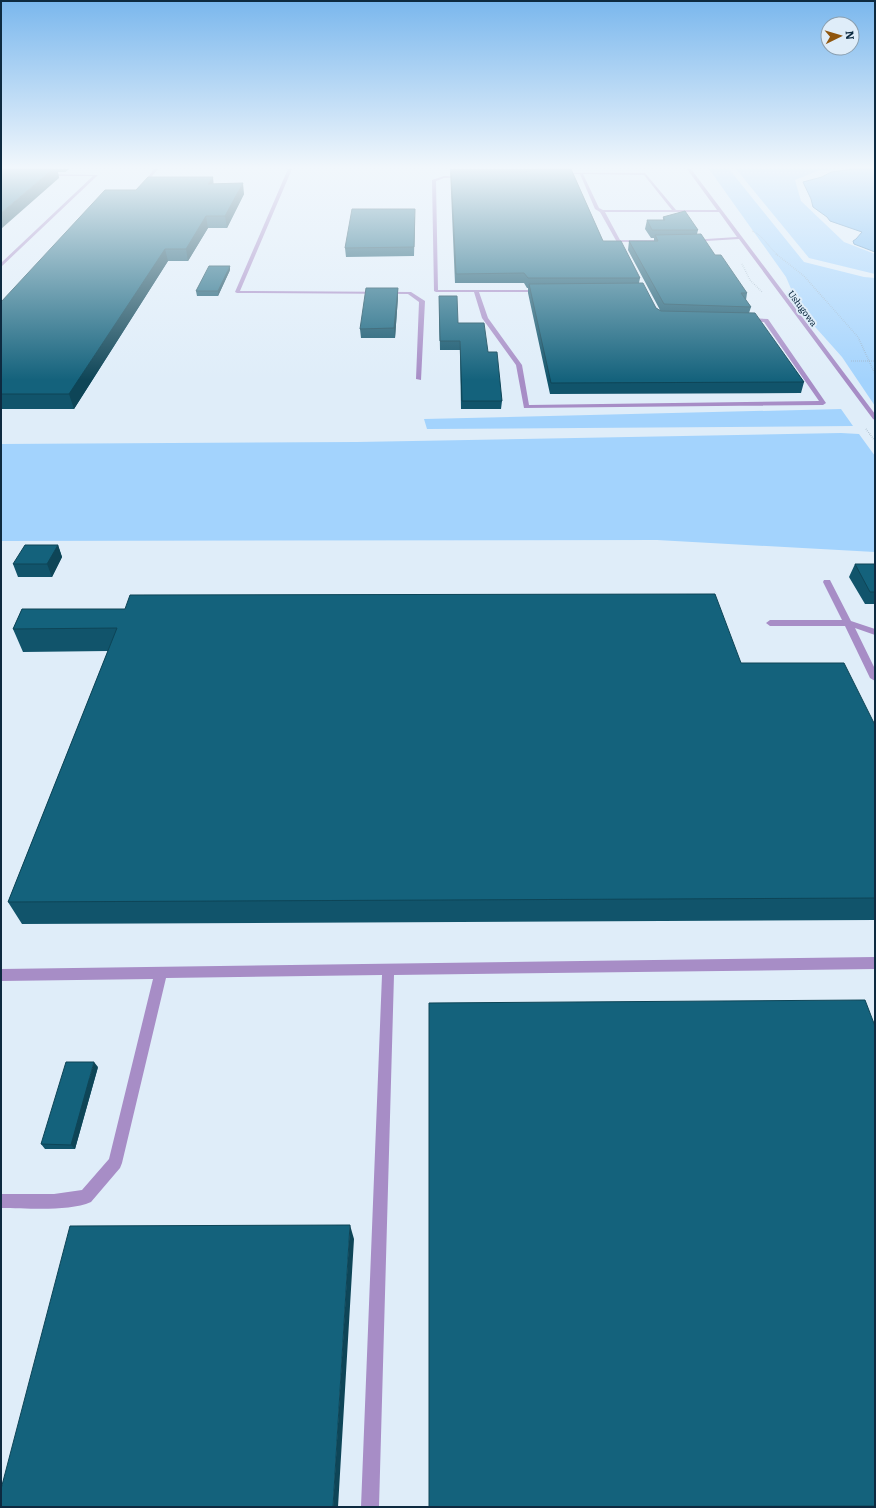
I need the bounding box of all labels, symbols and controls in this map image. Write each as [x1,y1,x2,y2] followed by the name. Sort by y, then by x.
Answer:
[820,16,860,56] north arrow
[843,30,859,40] text: N
[785,287,821,329] street label: Usługowa

